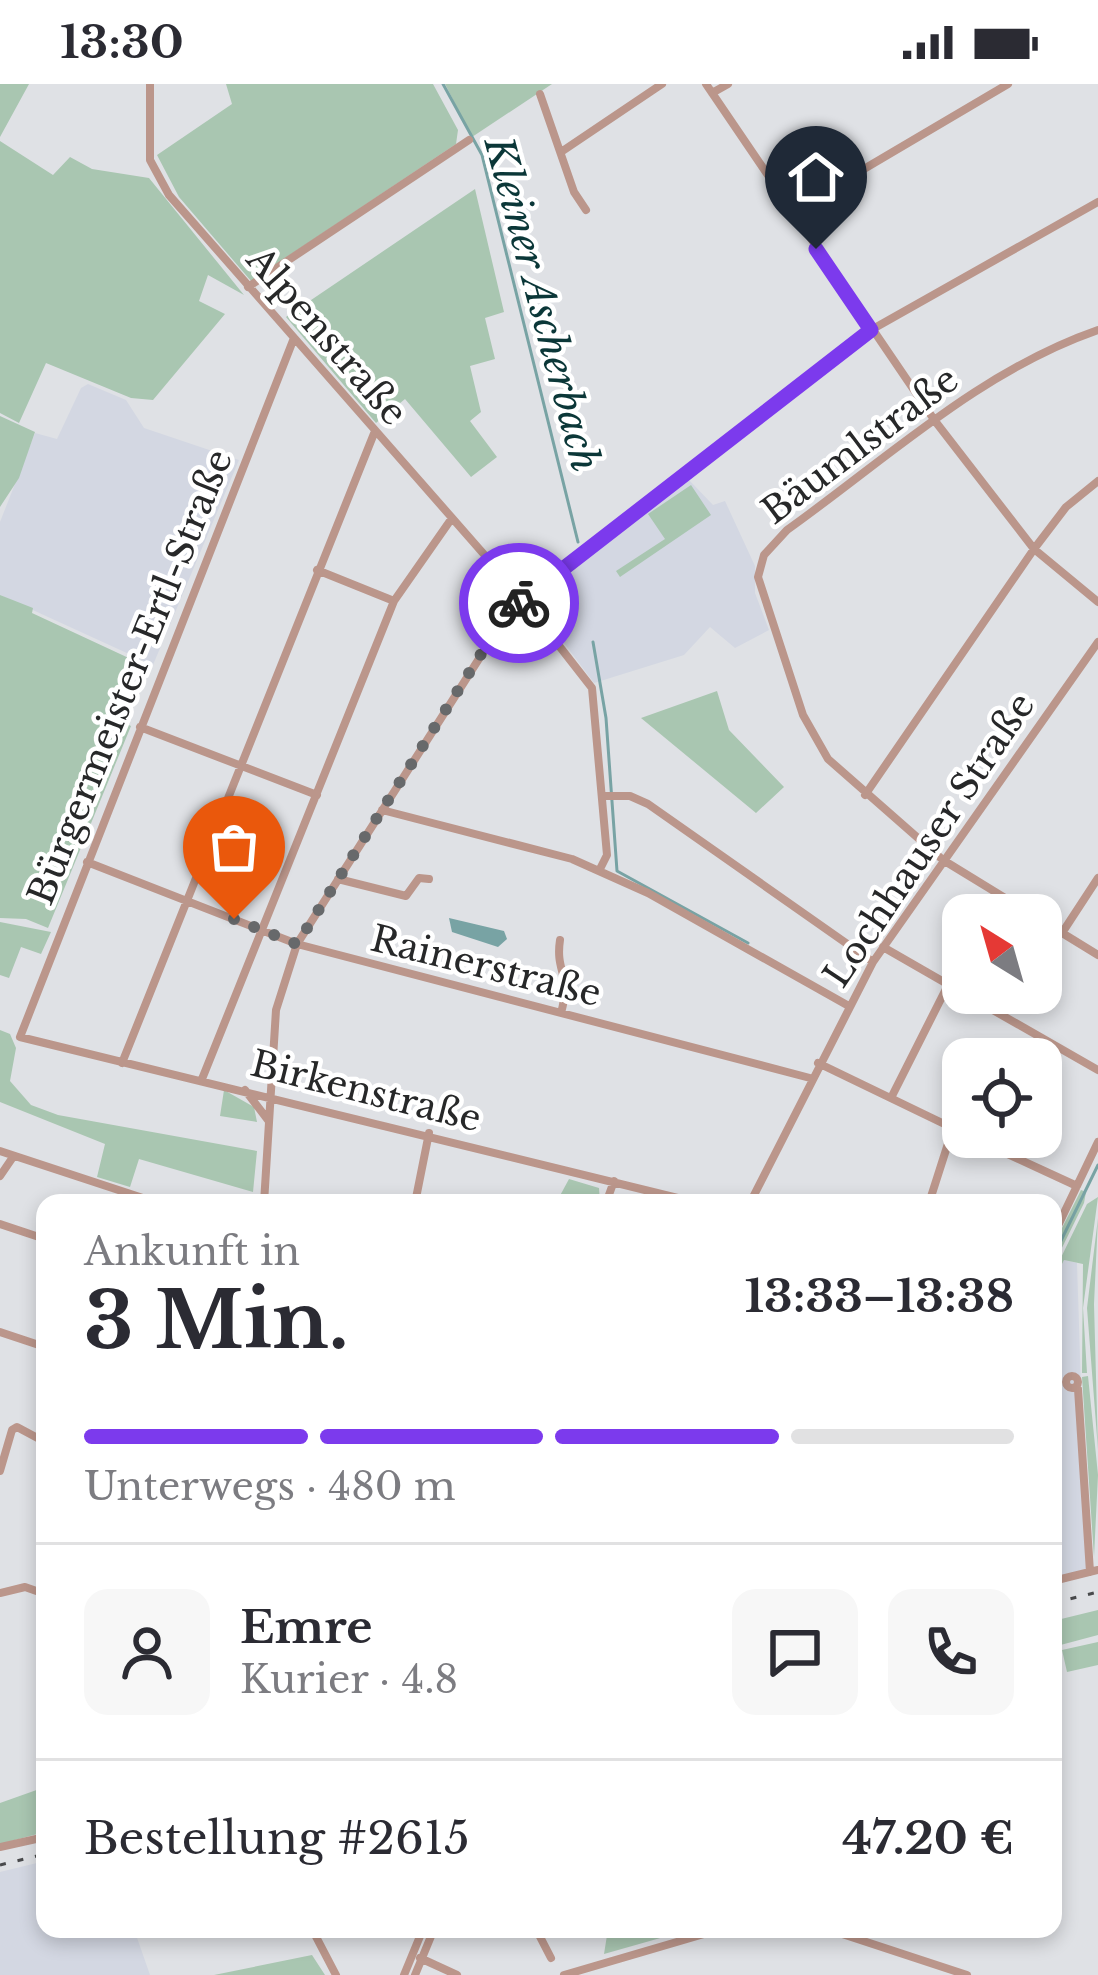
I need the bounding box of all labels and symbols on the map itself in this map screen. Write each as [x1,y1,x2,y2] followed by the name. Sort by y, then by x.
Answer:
[765,126,867,249] pin
[473,130,610,477] water label: Kleiner Ascherbach
[237,237,417,434] street label: Alpenstraße
[753,357,967,533] street label: Bäumlstraße
[18,443,242,911] street label: Bürgermeister-Ertl-Straße
[459,543,579,663] courier
[814,684,1044,996] street label: Lochhauser Straße
[183,796,285,919] pin
[942,894,1062,1014] north arrow
[366,916,606,1016] street label: Rainerstraße
[246,1041,486,1141] street label: Birkenstraße

